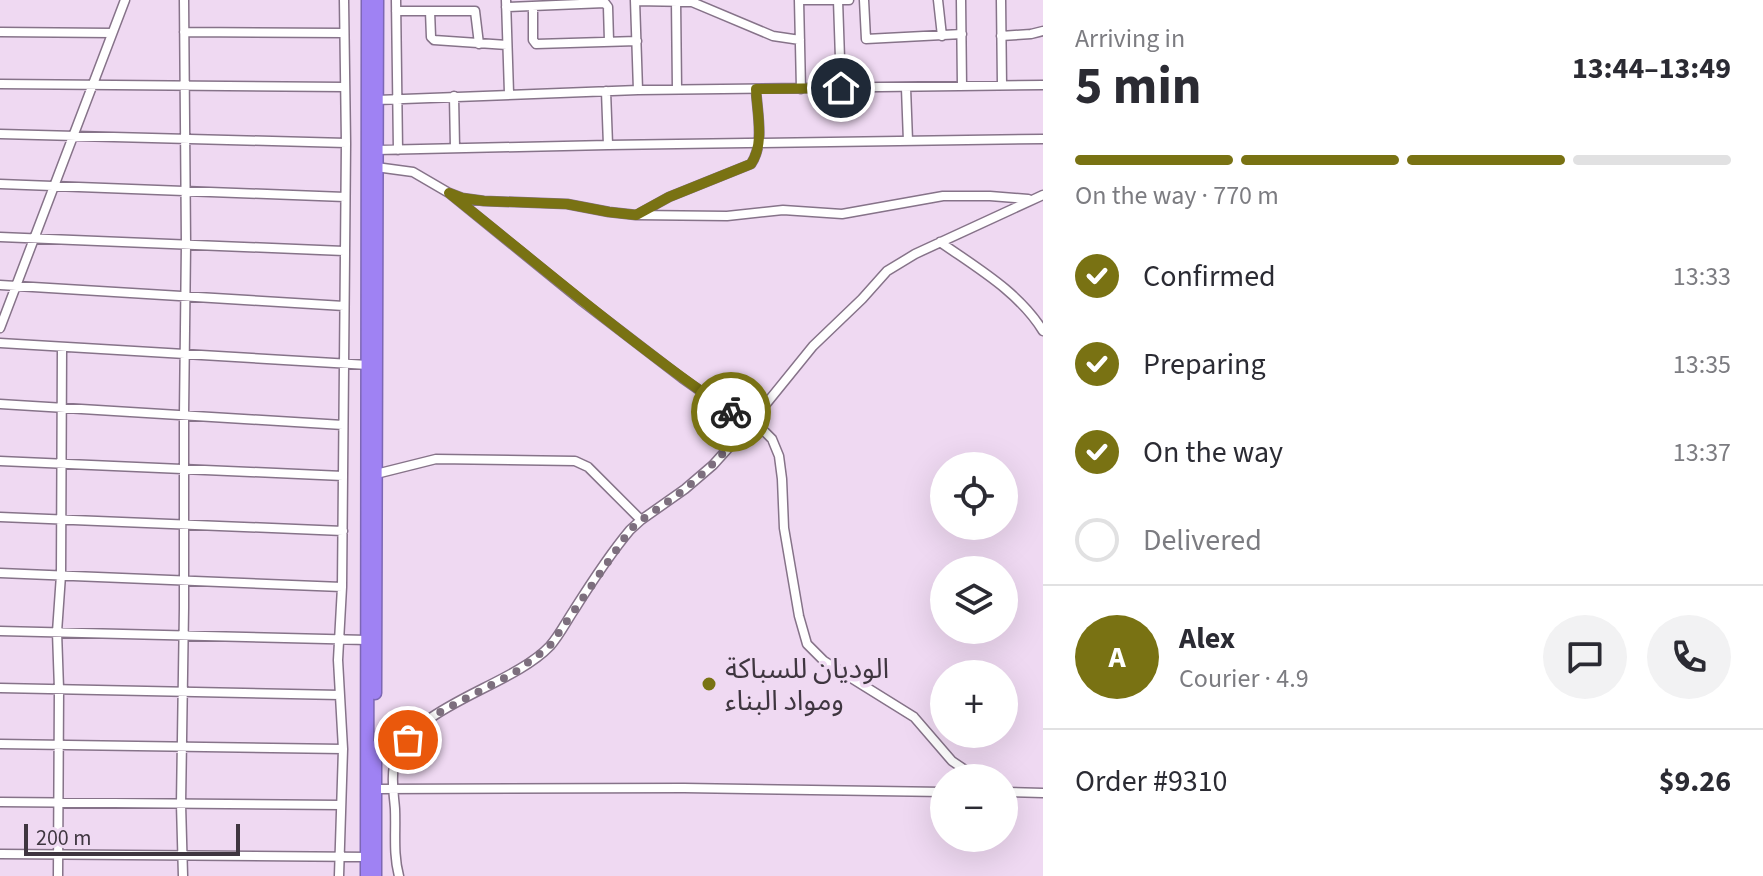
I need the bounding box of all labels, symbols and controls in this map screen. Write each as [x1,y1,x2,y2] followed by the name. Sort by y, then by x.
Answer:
[1075,20,1185,57] text: Arriving in
[1572,47,1731,90] text: 13:44–13:49
[1075,50,1202,124] text: 5 min
[807,54,875,122] pin
[819,66,863,110] icon: home
[1075,177,1279,214] text: On the way · 770 m
[1075,254,1119,298] icon: check
[1143,255,1276,298] text: Confirmed
[1673,258,1731,295] text: 13:33
[1075,342,1119,386] icon: check
[1143,343,1266,386] text: Preparing
[1673,346,1731,383] text: 13:35
[691,372,771,452] courier
[709,390,753,434] icon: bike
[1075,430,1119,474] icon: check
[1143,431,1283,474] text: On the way
[1673,434,1731,471] text: 13:37
[930,452,1018,852] map controls
[930,452,1018,540] button: locate
[1143,519,1262,562] text: Delivered
[930,556,1018,644] button: layers
[1543,615,1627,699] button: chat
[1647,615,1731,699] button: phone
[1179,617,1235,660] text: Alex
[1108,636,1126,679] text: A
[725,649,889,721] place label: الوديان للسباكة ومواد البناء
[930,660,1018,748] button: +
[1179,660,1309,697] text: Courier · 4.9
[700,675,718,693] marker: الوديان للسباكة ومواد البناء
[374,706,442,774] pin
[386,718,430,762] icon: bag
[1075,760,1228,803] text: Order #9310
[1659,760,1731,803] text: $9.26
[930,764,1018,852] button: −
[24,820,240,856] scale bar
[36,822,91,854] text: 200 m

